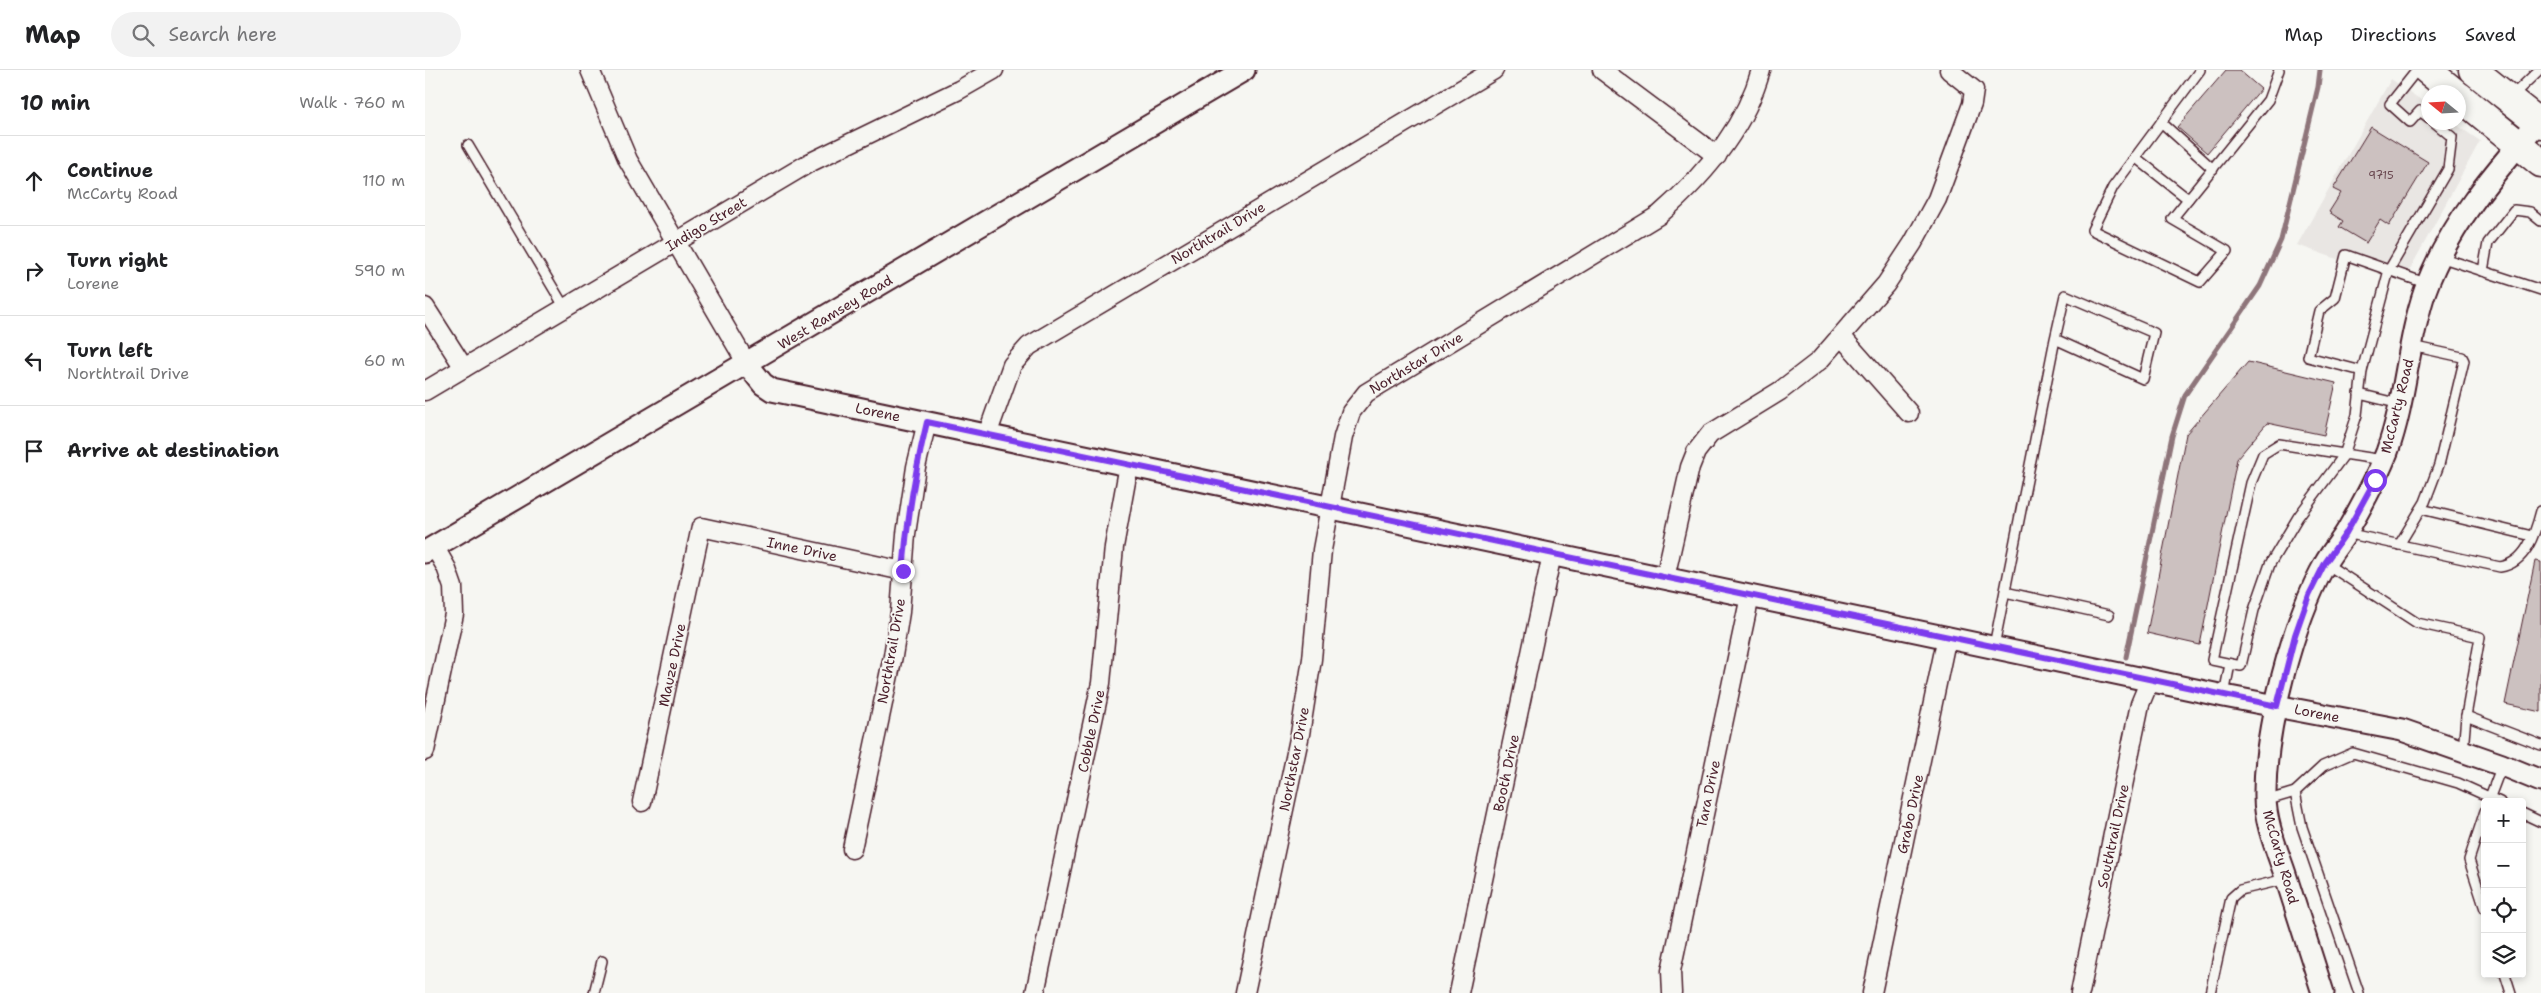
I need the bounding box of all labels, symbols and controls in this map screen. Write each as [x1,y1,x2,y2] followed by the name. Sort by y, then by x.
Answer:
[111,12,461,57] search box
[25,19,81,51] text: Map
[129,21,157,49] icon: search
[169,22,277,47] text: Search here
[2285,23,2323,47] text: Map
[2351,23,2437,47] text: Directions
[2465,23,2516,47] text: Saved
[2421,85,2466,130] north arrow
[20,89,90,117] text: 10 min
[299,92,405,113] text: Walk · 760 m
[67,158,153,183] text: Continue
[20,167,48,195] icon: ahead
[2368,168,2394,183] house number: 9715
[362,170,405,191] text: 110 m
[67,183,178,204] text: McCarty Road
[662,193,750,255] street label: Indigo Street
[1168,198,1269,268] street label: Northtrail Drive
[67,248,168,273] text: Turn right
[20,257,48,285] icon: right
[355,260,405,281] text: 590 m
[774,271,896,353] street label: West Ramsey Road
[67,273,119,294] text: Lorene
[1366,328,1466,398] street label: Northstar Drive
[67,338,153,363] text: Turn left
[20,347,48,375] icon: left
[364,350,405,371] text: 60 m
[2377,357,2417,455] street label: McCarty Road
[67,363,189,384] text: Northtrail Drive
[854,398,902,426] street label: Lorene
[20,437,48,465] icon: arrive
[67,438,279,463] text: Arrive at destination
[2364,469,2387,492] route start
[765,533,839,565] street label: Inne Drive
[892,560,915,583] route end
[873,597,909,705] street label: Northtrail Drive
[654,622,690,708] street label: Mauze Drive
[1073,688,1109,774] street label: Cobble Drive
[2293,700,2341,726] street label: Lorene
[1275,705,1313,813] street label: Northstar Drive
[1489,733,1523,813] street label: Booth Drive
[1692,758,1724,830] street label: Tara Drive
[1893,773,1927,855] street label: Grabo Drive
[2093,782,2133,890] street label: Southtrail Drive
[2481,798,2526,978] map controls
[2481,798,2526,843] button: +
[2259,808,2303,906] street label: McCarty Road
[2481,843,2526,888] button: −
[2481,888,2526,933] button: locate
[2481,933,2526,978] button: layers

